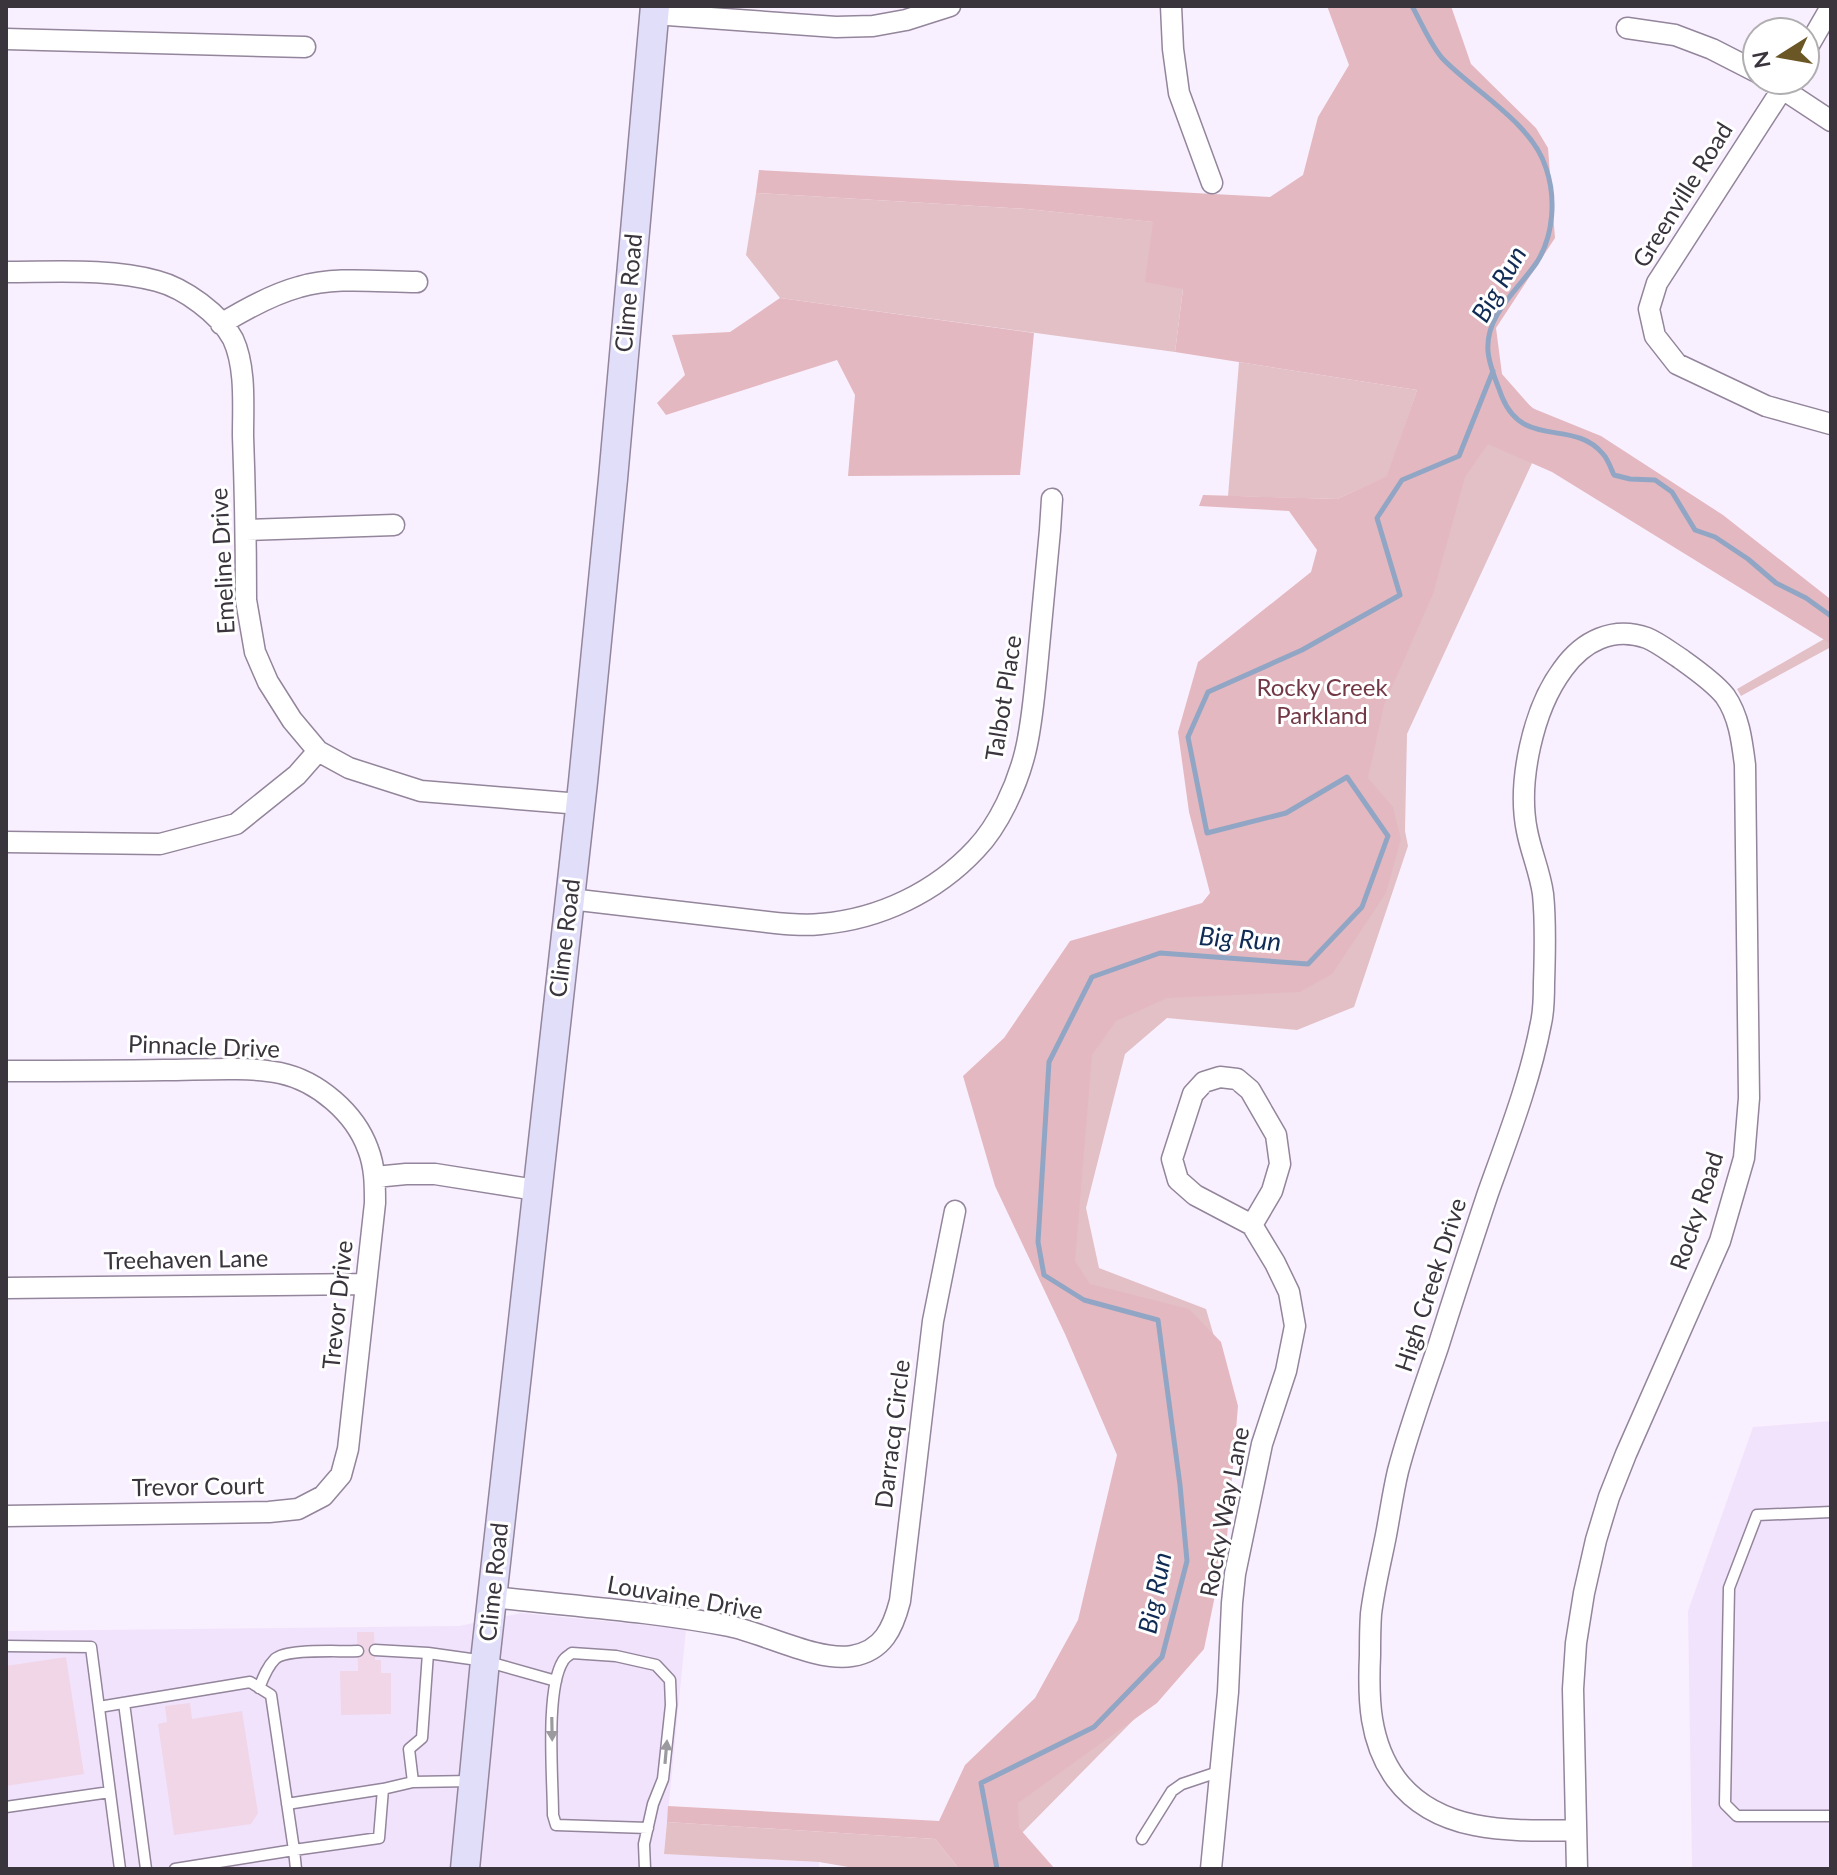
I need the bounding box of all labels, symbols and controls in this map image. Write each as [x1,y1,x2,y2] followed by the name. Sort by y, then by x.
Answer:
[1741,16,1821,96] north arrow
[1746,49,1776,71] text: N
[1626,116,1738,272] street label: Greenville Road
[608,232,647,354] street label: Clime Road
[1464,240,1533,327] water label: Big Run
[203,487,240,635] street label: Emeline Drive
[978,633,1027,762] street label: Talbot Place
[1256,672,1388,729] park label: Rocky Creek Parkland
[542,877,585,999] street label: Clime Road
[1198,919,1282,957] water label: Big Run
[128,1028,281,1063] street label: Pinnacle Drive
[1663,1148,1728,1273] street label: Rocky Road
[1388,1194,1471,1375] street label: High Creek Drive
[315,1239,358,1371] street label: Trevor Drive
[103,1243,269,1274] street label: Treehaven Lane
[868,1358,915,1510] street label: Darracq Circle
[1193,1424,1254,1599] street label: Rocky Way Lane
[132,1470,265,1501] street label: Trevor Court
[472,1521,513,1643] street label: Clime Road
[1130,1549,1178,1636] water label: Big Run
[605,1569,765,1624] street label: Louvaine Drive
[546,1717,558,1742] one-way arrow
[660,1739,673,1764] one-way arrow

